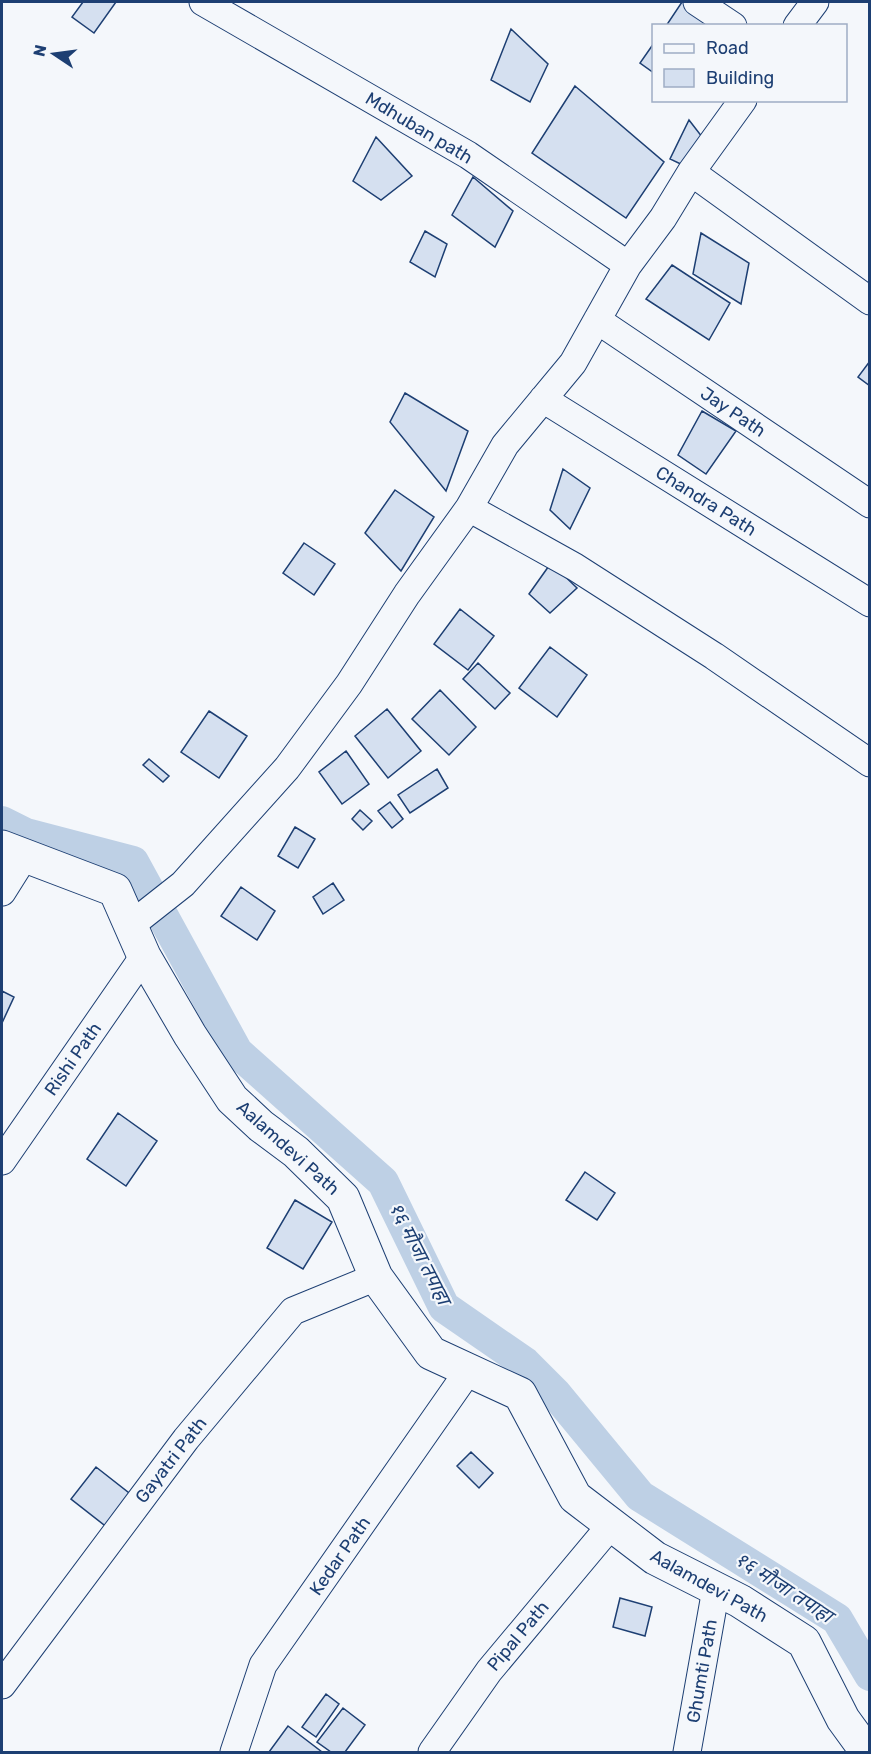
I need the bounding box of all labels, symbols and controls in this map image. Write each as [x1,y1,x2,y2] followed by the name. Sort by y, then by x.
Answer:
[24,24,84,84] north arrow
[652,24,847,102] legend
[706,37,749,59] text: Road
[29,43,50,58] text: N
[706,67,774,89] text: Building
[361,87,477,169] street label: Mdhuban path
[696,382,770,442] street label: Jay Path
[652,461,760,541] street label: Chandra Path
[40,1018,106,1100] street label: Rishi Path
[232,1096,344,1200] street label: Aalamdevi Path
[384,1198,458,1312] water label: १६ मौजा तपाहा
[131,1413,211,1507] street label: Gayatri Path
[305,1512,375,1600] street label: Kedar Path
[646,1545,772,1627] street label: Aalamdevi Path
[731,1547,841,1630] water label: १६ मौजा तपाहा
[482,1597,554,1675] street label: Pipal Path
[682,1617,722,1725] street label: Ghumti Path

